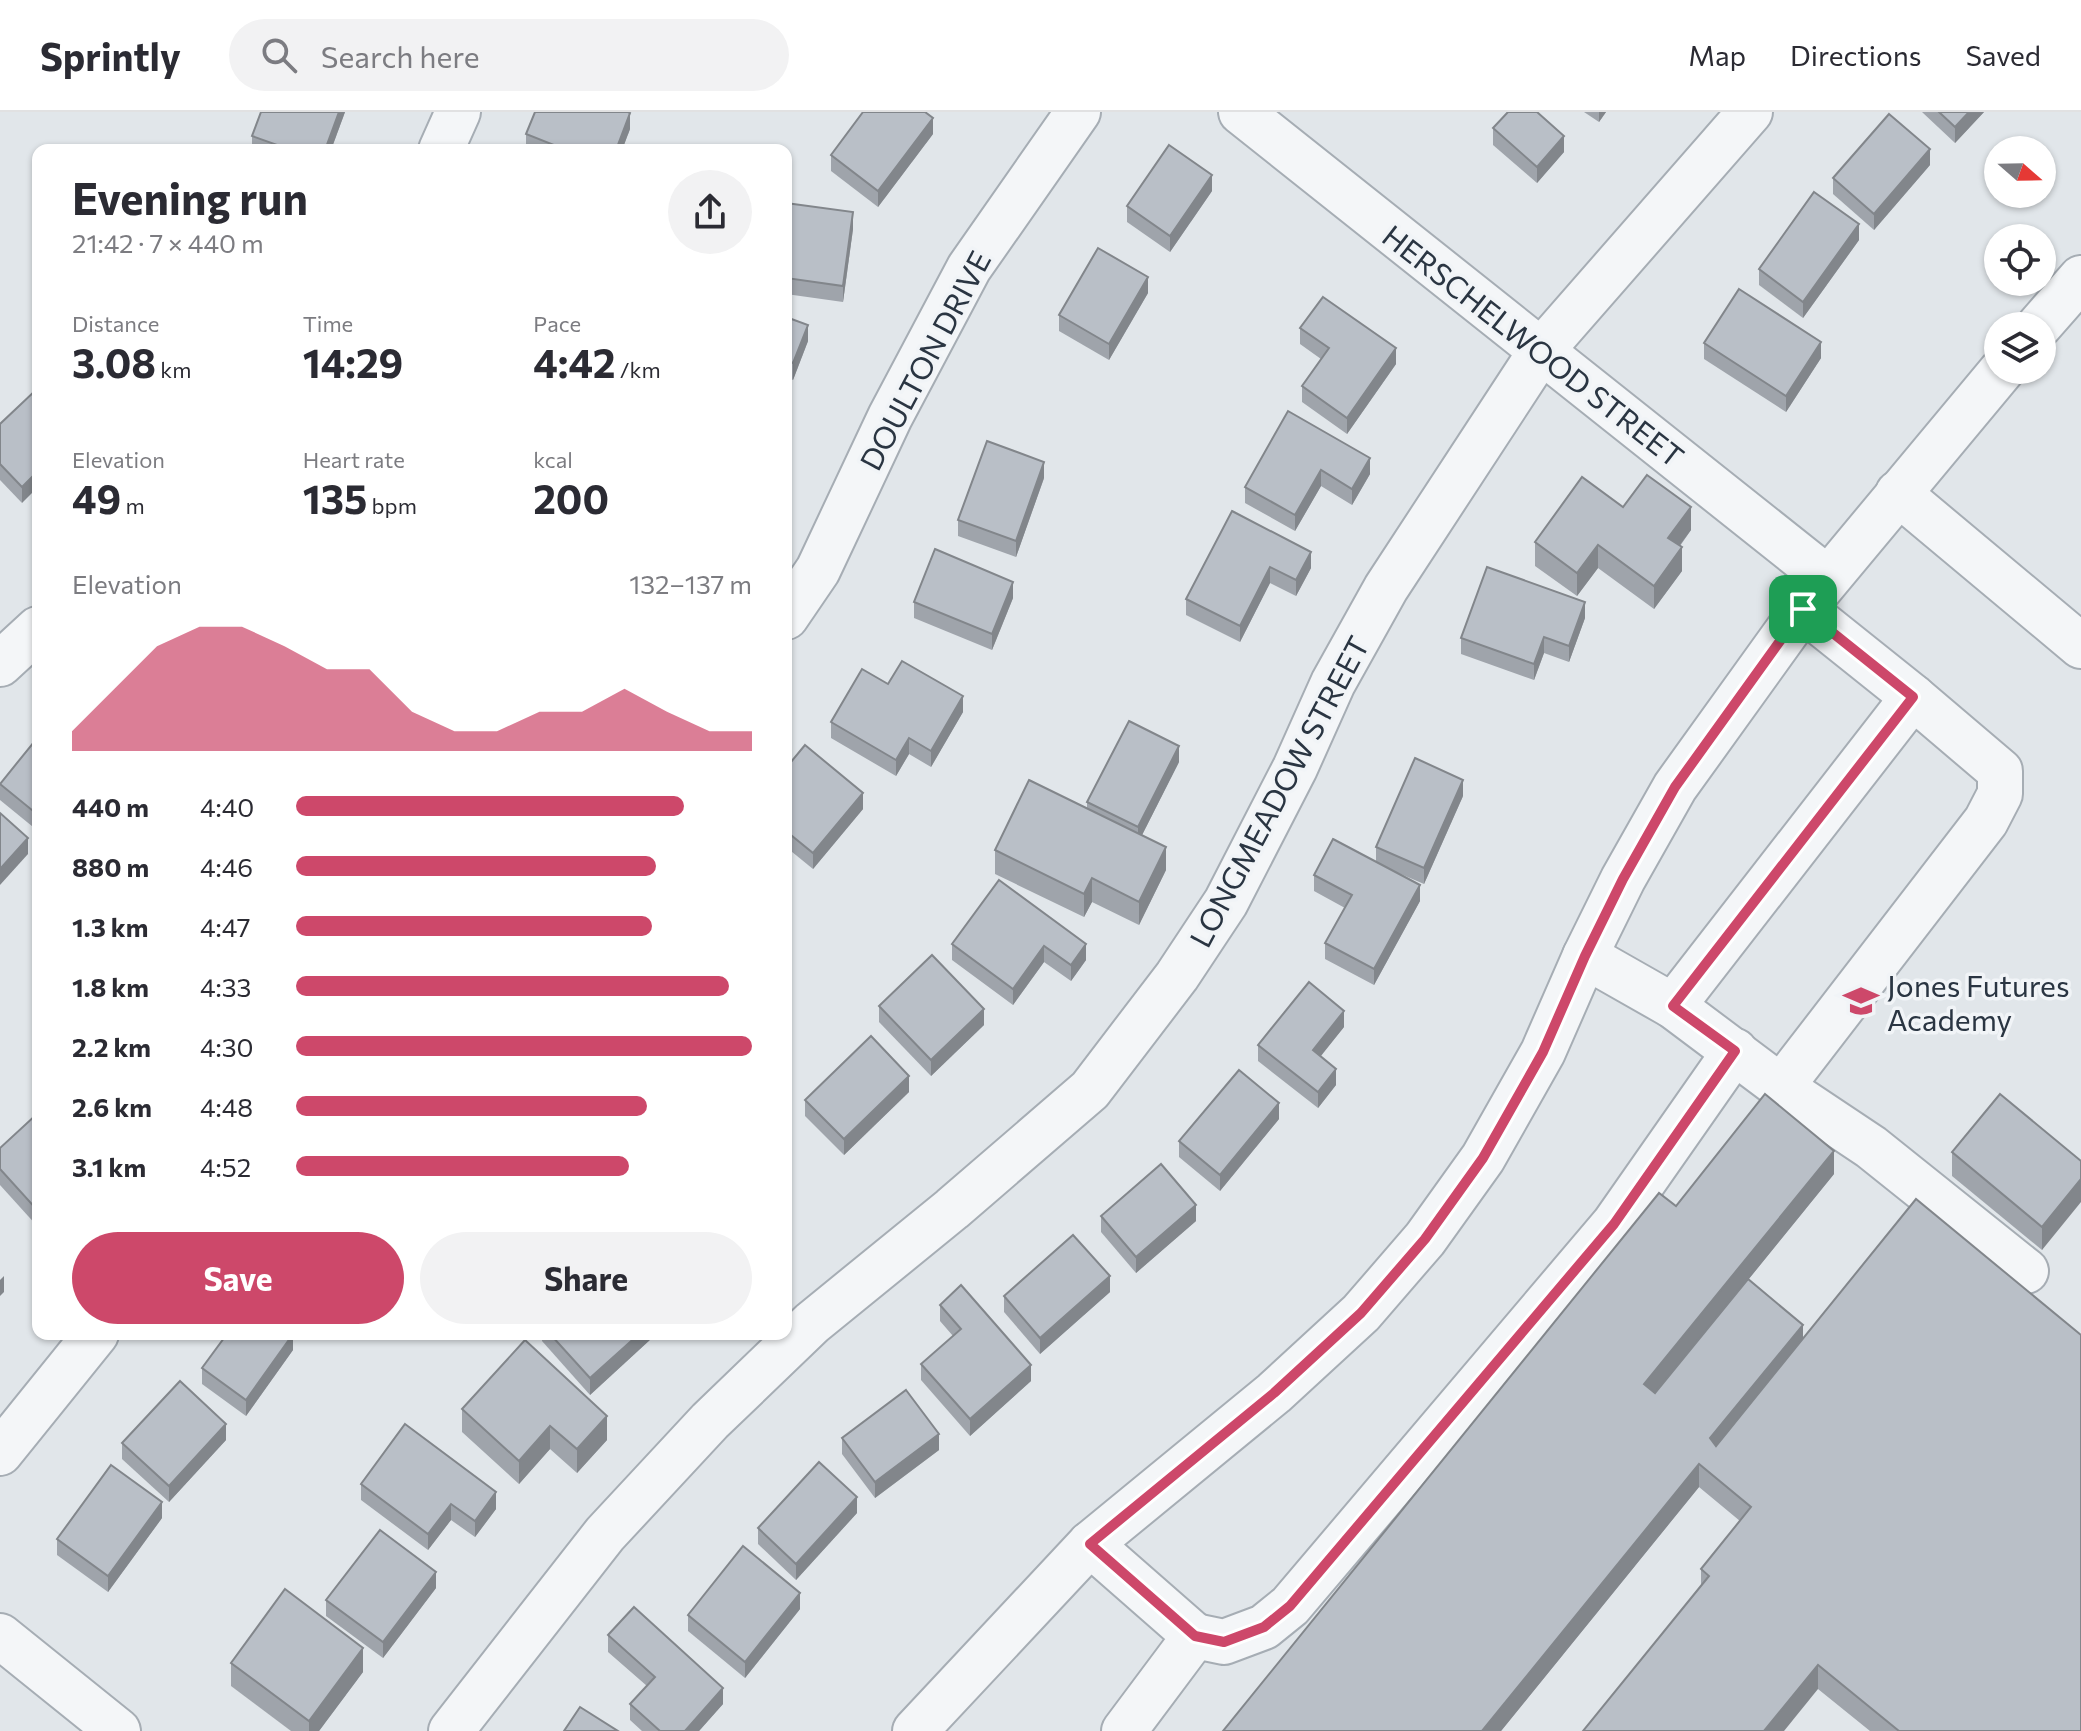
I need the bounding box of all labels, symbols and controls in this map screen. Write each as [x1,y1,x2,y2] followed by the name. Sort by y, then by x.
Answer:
[229,19,789,91] search box
[40,32,181,79] text: Sprintly
[257,33,301,77] icon: search
[321,37,480,74] text: Search here
[1688,38,1746,72] text: Map
[1790,38,1921,72] text: Directions
[1965,38,2041,72] text: Saved
[1984,136,2056,208] north arrow
[1984,136,2056,384] map controls
[72,170,308,224] text: Evening run
[668,170,752,254] button: share
[1376,216,1692,474] street label: HERSCHELWOOD STREET
[1984,224,2056,296] button: locate
[72,227,264,258] text: 21:42 · 7 × 440 m
[851,244,997,476] street label: DOULTON DRIVE
[72,310,159,337] text: Distance
[303,310,353,337] text: Time
[533,310,581,337] text: Pace
[1984,312,2056,384] button: layers
[72,337,156,386] text: 3.08
[303,337,403,386] text: 14:29
[533,337,615,386] text: 4:42
[156,356,191,383] text: km
[615,356,661,383] text: /km
[72,446,165,473] text: Elevation
[303,446,405,473] text: Heart rate
[533,446,573,473] text: kcal
[72,473,121,522] text: 49
[303,473,367,522] text: 135
[533,473,609,522] text: 200
[121,492,145,519] text: m
[367,492,417,519] text: bpm
[72,568,182,599] text: Elevation
[629,568,752,599] text: 132–137 m
[1769,575,1837,643] pin
[1781,587,1825,631] icon: arrive
[1180,629,1376,953] street label: LONGMEADOW STREET
[72,791,149,822] text: 440 m
[200,791,254,822] text: 4:40
[72,851,149,882] text: 880 m
[200,851,253,882] text: 4:46
[72,911,148,942] text: 1.3 km
[200,911,251,942] text: 4:47
[1887,966,2070,1037] place label: Jones Futures Academy
[72,971,149,1002] text: 1.8 km
[200,971,251,1002] text: 4:33
[1842,982,1880,1020] school or university icon: Jones Futures Academy
[72,1031,151,1062] text: 2.2 km
[200,1031,254,1062] text: 4:30
[72,1091,152,1122] text: 2.6 km
[200,1091,253,1122] text: 4:48
[72,1151,146,1182] text: 3.1 km
[200,1151,251,1182] text: 4:52
[72,1232,404,1324] button: Save
[420,1232,752,1324] button: Share

